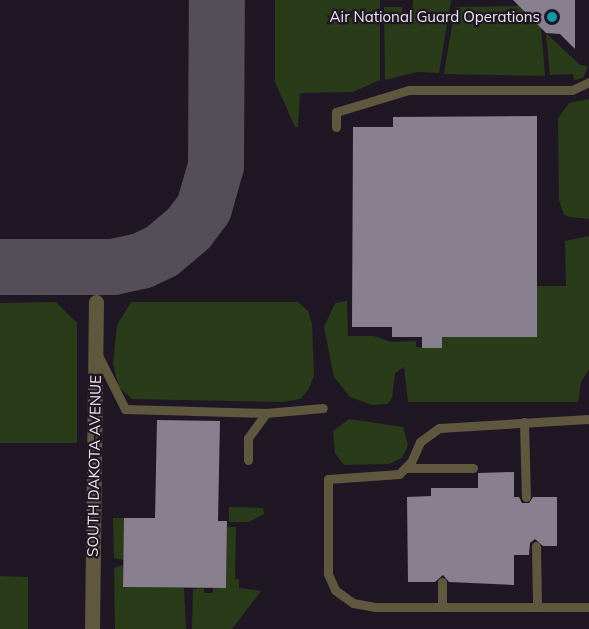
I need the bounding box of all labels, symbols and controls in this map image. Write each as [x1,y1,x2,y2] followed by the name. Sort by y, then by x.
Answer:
[330,8,540,26] place label: Air National Guard Operations
[545,10,559,24] marker: Air National Guard Operations
[83,375,105,557] street label: SOUTH DAKOTA AVENUE

